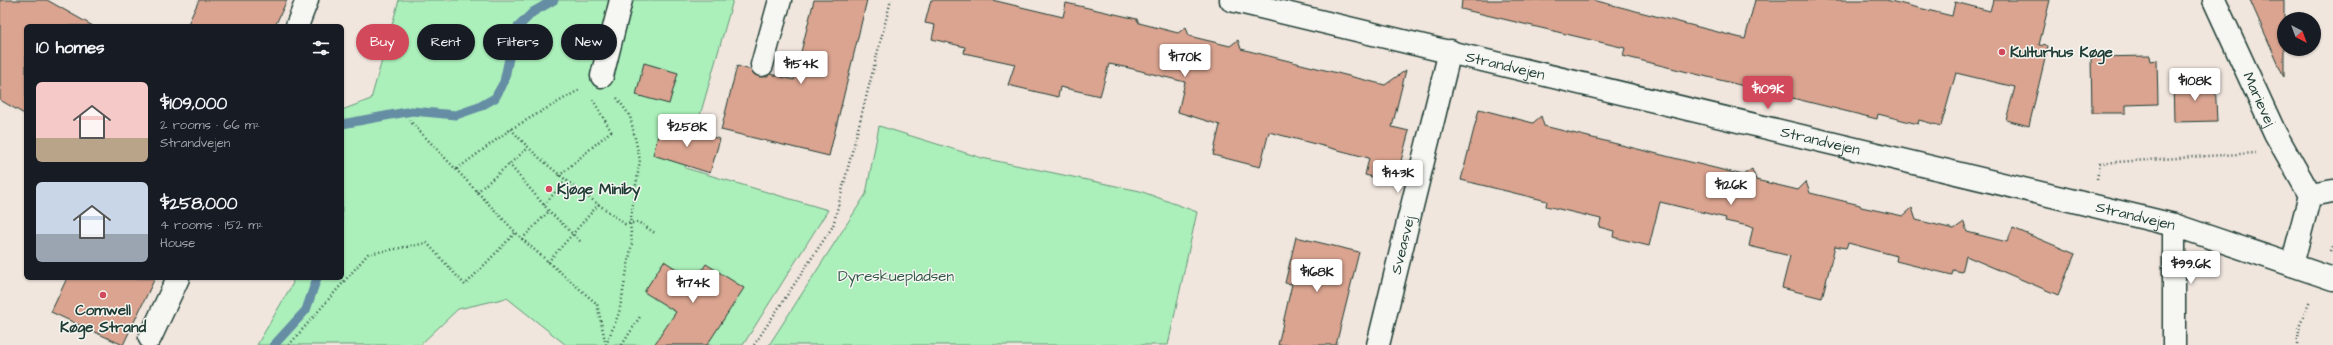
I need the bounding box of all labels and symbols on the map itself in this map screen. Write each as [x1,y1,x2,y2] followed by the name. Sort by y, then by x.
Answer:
[2277,12,2321,56] north arrow
[2010,42,2113,65] place label: Kulturhus Køge
[1157,44,1213,78] pin: $170K
[1463,46,1548,86] street label: Strandvejen
[1997,47,2007,57] marker: Kulturhus Køge
[773,51,829,85] pin: $154K
[2167,68,2223,102] pin: $108K
[2237,69,2281,130] street label: Marievej
[1740,76,1796,110] pin: $109K
[659,114,715,148] pin: $258K
[1778,122,1863,161] street label: Strandvejen
[1370,160,1426,194] pin: $143K
[1703,172,1759,206] pin: $126K
[557,179,641,202] place label: Kjøge Miniby
[544,184,554,194] marker: Kjøge Miniby
[2094,197,2178,236] street label: Strandvejen
[1386,213,1420,276] street label: Sveasvej
[2158,251,2224,285] pin: $99.6K
[1289,259,1345,293] pin: $168K
[838,266,954,288] park label: Dyreskuepladsen
[665,270,721,304] pin: $174K
[98,290,108,300] marker: Comwell Køge Strand
[60,300,146,340] place label: Comwell Køge Strand

